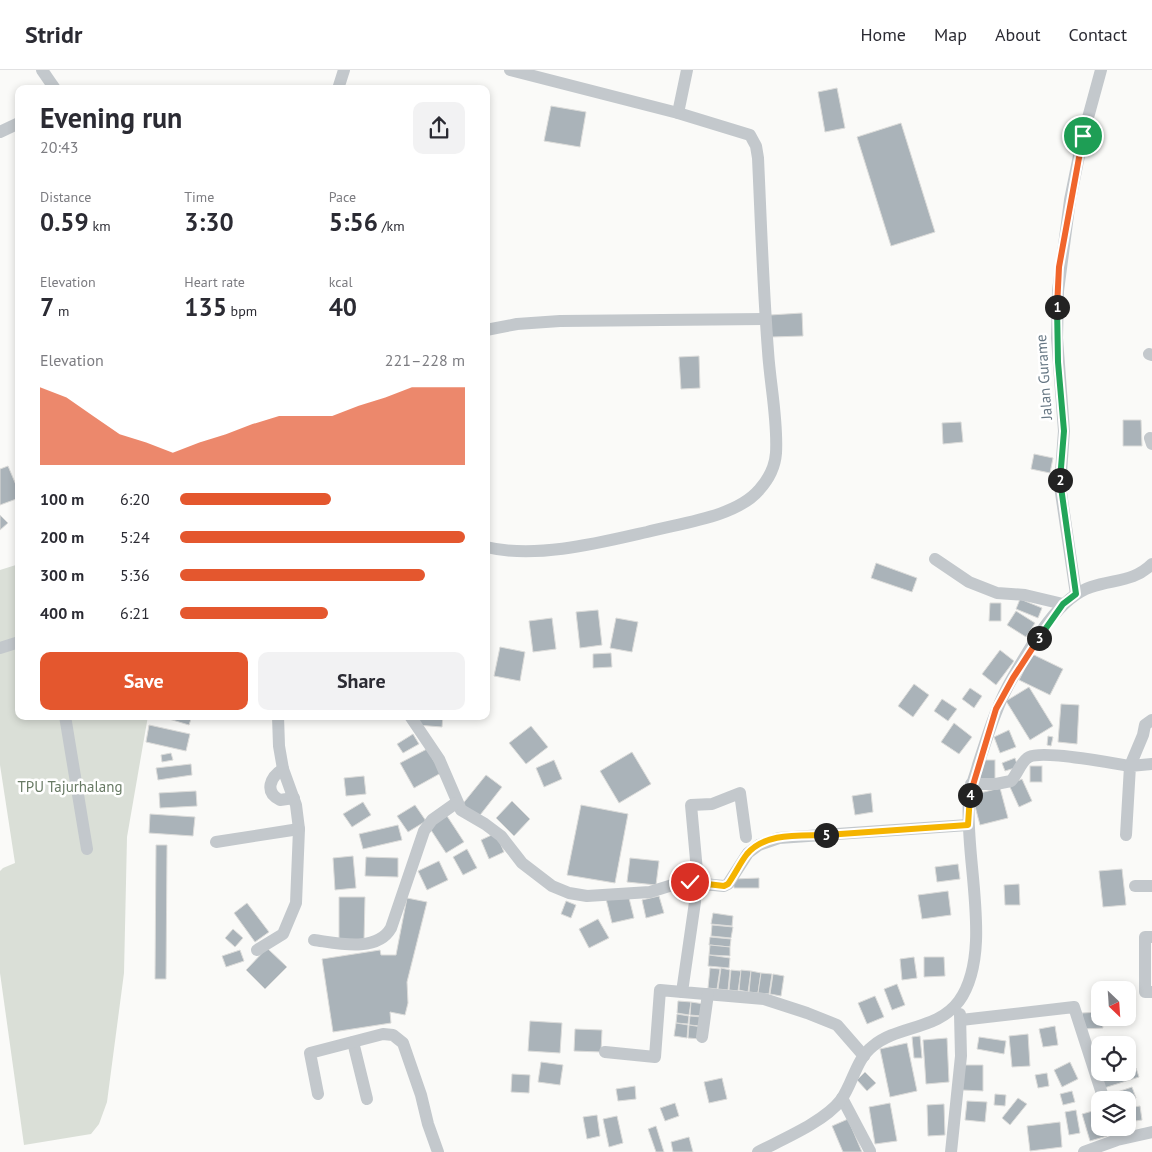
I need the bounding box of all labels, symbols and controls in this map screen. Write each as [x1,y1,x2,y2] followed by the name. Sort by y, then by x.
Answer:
[25,19,82,50] text: Stridr
[860,23,906,46] text: Home
[934,23,967,46] text: Map
[995,23,1041,46] text: About
[1069,23,1127,46] text: Contact
[40,99,182,136] text: Evening run
[413,102,465,154] button: share
[1062,115,1104,157] pin
[1069,122,1097,150] icon: arrive
[40,137,78,157] text: 20:43
[40,188,91,206] text: Distance
[184,188,214,206] text: Time
[329,188,356,206] text: Pace
[40,206,89,238] text: 0.59
[184,206,234,238] text: 3:30
[329,206,378,238] text: 5:56
[89,217,111,235] text: km
[378,217,405,235] text: /km
[40,273,96,291] text: Elevation
[184,273,245,291] text: Heart rate
[329,273,353,291] text: kcal
[40,291,54,323] text: 7
[184,291,227,323] text: 135
[329,291,357,323] text: 40
[1044,294,1070,320] pin: 1
[1054,298,1061,316] text: 1
[54,302,69,320] text: m
[227,302,257,320] text: bpm
[1031,334,1056,421] street label: Jalan Gurame
[40,350,104,370] text: Elevation
[385,350,465,370] text: 221–228 m
[1048,468,1072,492] pin: 2
[1057,471,1064,489] text: 2
[40,489,84,509] text: 100 m
[120,489,150,509] text: 6:20
[40,527,84,547] text: 200 m
[120,527,150,547] text: 5:24
[40,565,84,585] text: 300 m
[120,565,150,585] text: 5:36
[40,603,84,623] text: 400 m
[120,603,150,623] text: 6:21
[1026,626,1052,650] pin: 3
[1036,629,1043,647] text: 3
[40,652,248,710] button: Save
[258,652,465,710] button: Share
[17,777,123,796] park label: TPU Tajurhalang
[958,782,982,808] pin: 4
[967,786,974,804] text: 4
[814,822,838,848] pin: 5
[823,826,830,844] text: 5
[669,861,711,903] pin
[676,868,704,896] icon: check
[1091,981,1136,1026] north arrow
[1091,981,1136,1136] map controls
[1091,1036,1136,1081] button: locate
[1091,1091,1136,1136] button: layers

